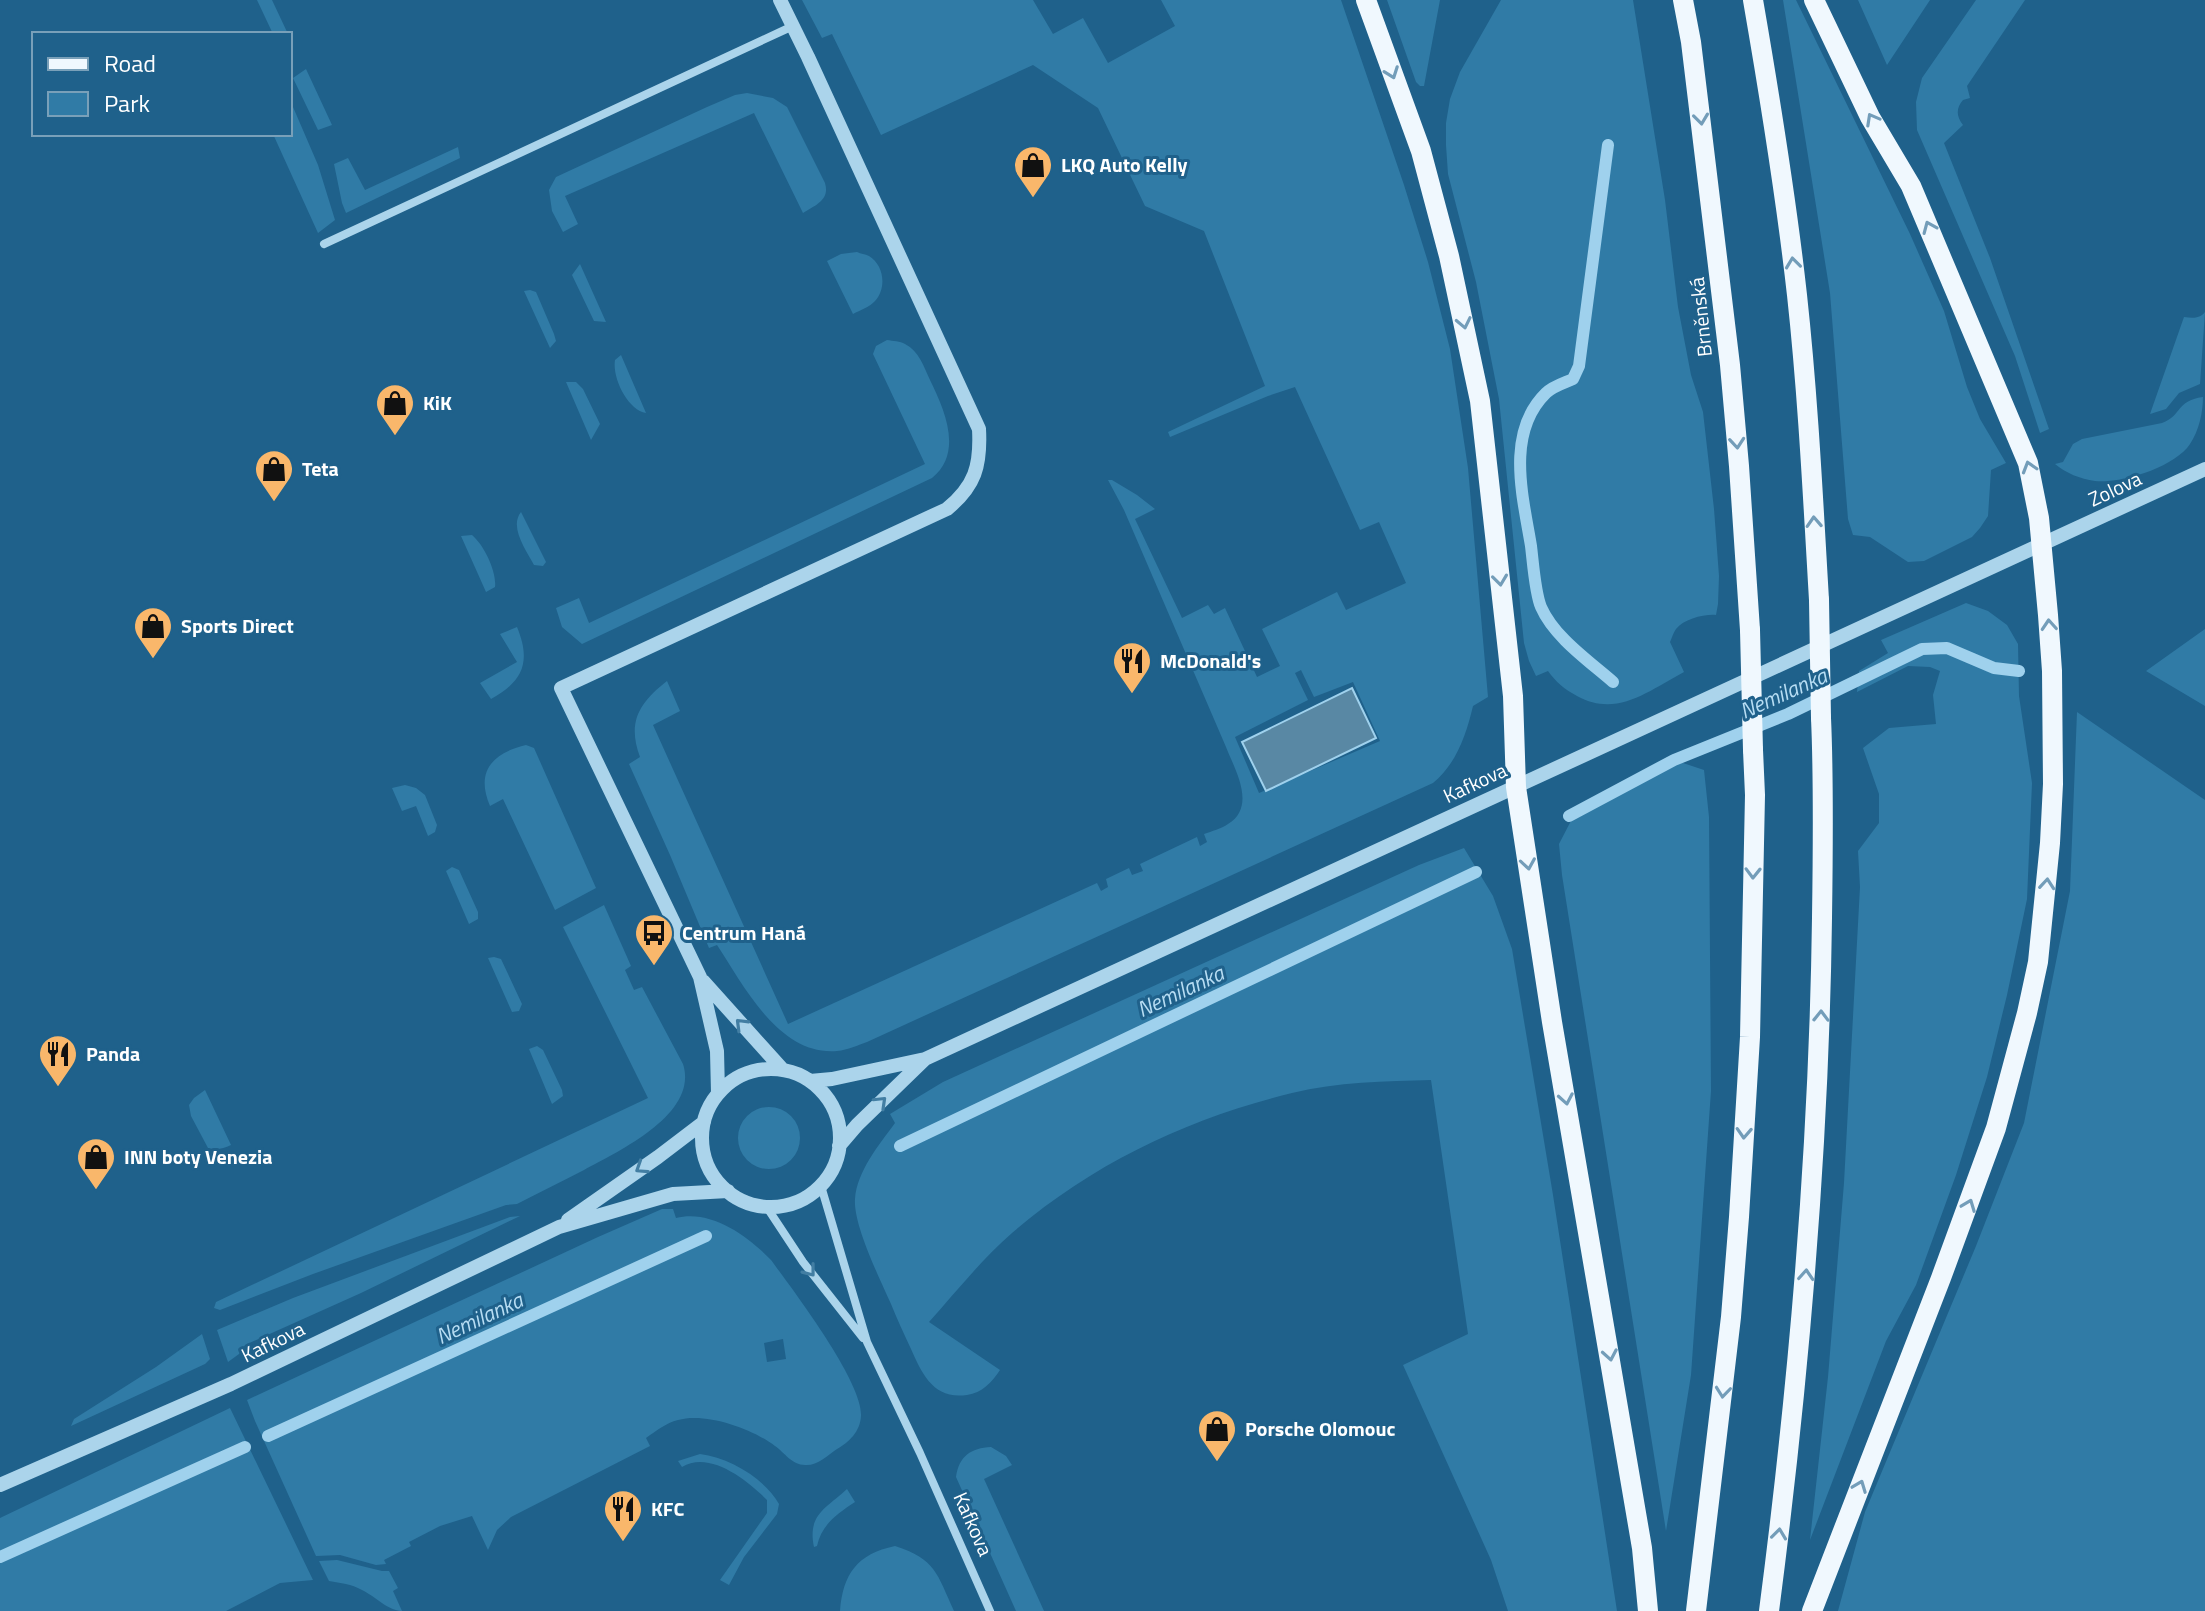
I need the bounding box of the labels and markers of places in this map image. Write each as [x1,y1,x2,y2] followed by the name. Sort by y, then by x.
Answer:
[1012,144,1054,199] shop icon: LKQ Auto Kelly
[1061,149,1188,180] place label: LKQ Auto Kelly
[374,382,416,437] shop icon: KiK
[423,387,452,418] place label: KiK
[253,448,295,503] shop icon: Teta
[302,453,339,484] place label: Teta
[132,605,174,660] shop icon: Sports Direct
[181,610,294,641] place label: Sports Direct
[1111,640,1153,695] restaurant icon: McDonald's
[1160,645,1261,676] place label: McDonald's
[633,912,675,967] bus stop icon: Centrum Haná
[682,917,806,948] place label: Centrum Haná
[37,1033,79,1088] restaurant icon: Panda
[86,1038,140,1069] place label: Panda
[75,1136,117,1191] shop icon: INN boty Venezia
[124,1141,272,1172] place label: INN boty Venezia
[1196,1408,1238,1463] shop icon: Porsche Olomouc
[1245,1413,1395,1444] place label: Porsche Olomouc
[602,1488,644,1543] restaurant icon: KFC
[651,1493,684,1524] place label: KFC

